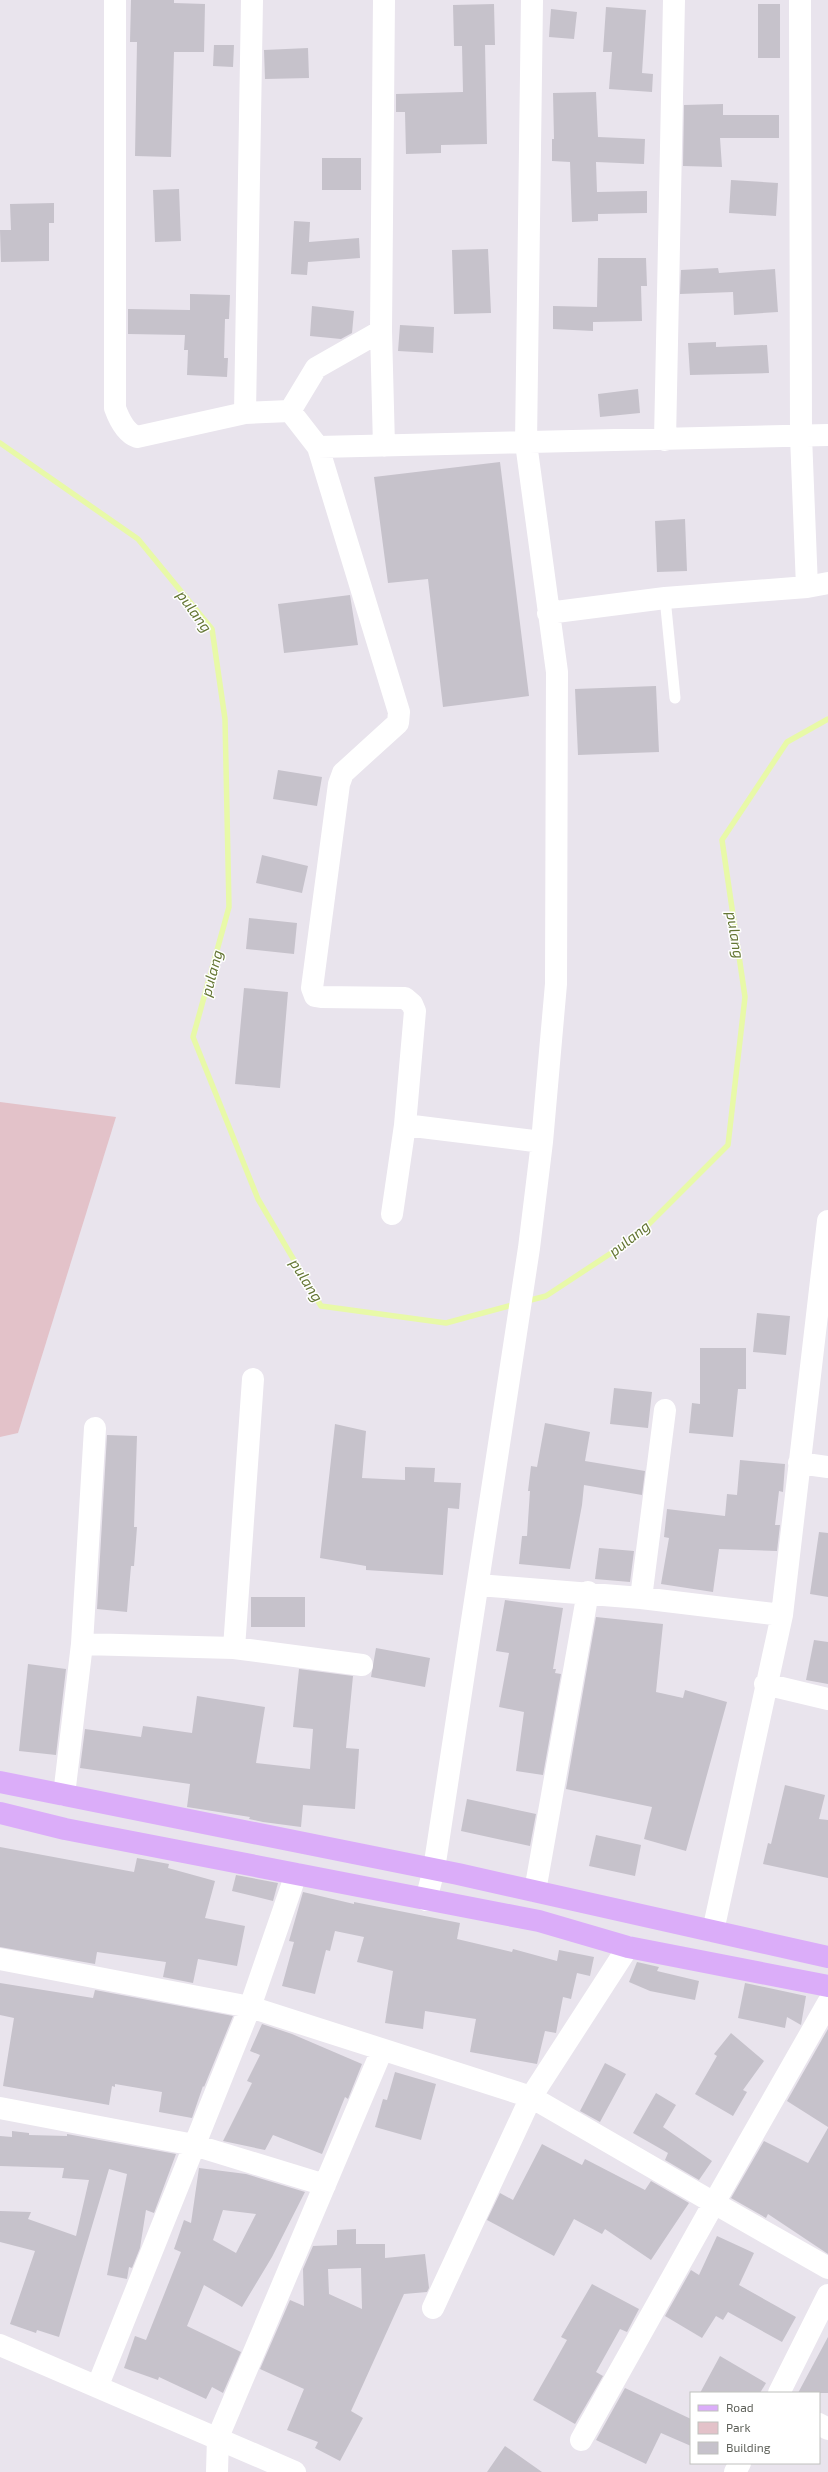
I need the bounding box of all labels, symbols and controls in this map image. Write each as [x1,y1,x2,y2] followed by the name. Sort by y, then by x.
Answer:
[174,587,216,635] water label: pulang
[723,910,749,960] water label: pulang
[196,948,226,998] water label: pulang
[605,1216,653,1260] water label: pulang
[287,1255,327,1305] water label: pulang
[690,2392,820,2464] legend
[726,2400,754,2414] text: Road
[726,2420,751,2434] text: Park
[726,2440,771,2454] text: Building

